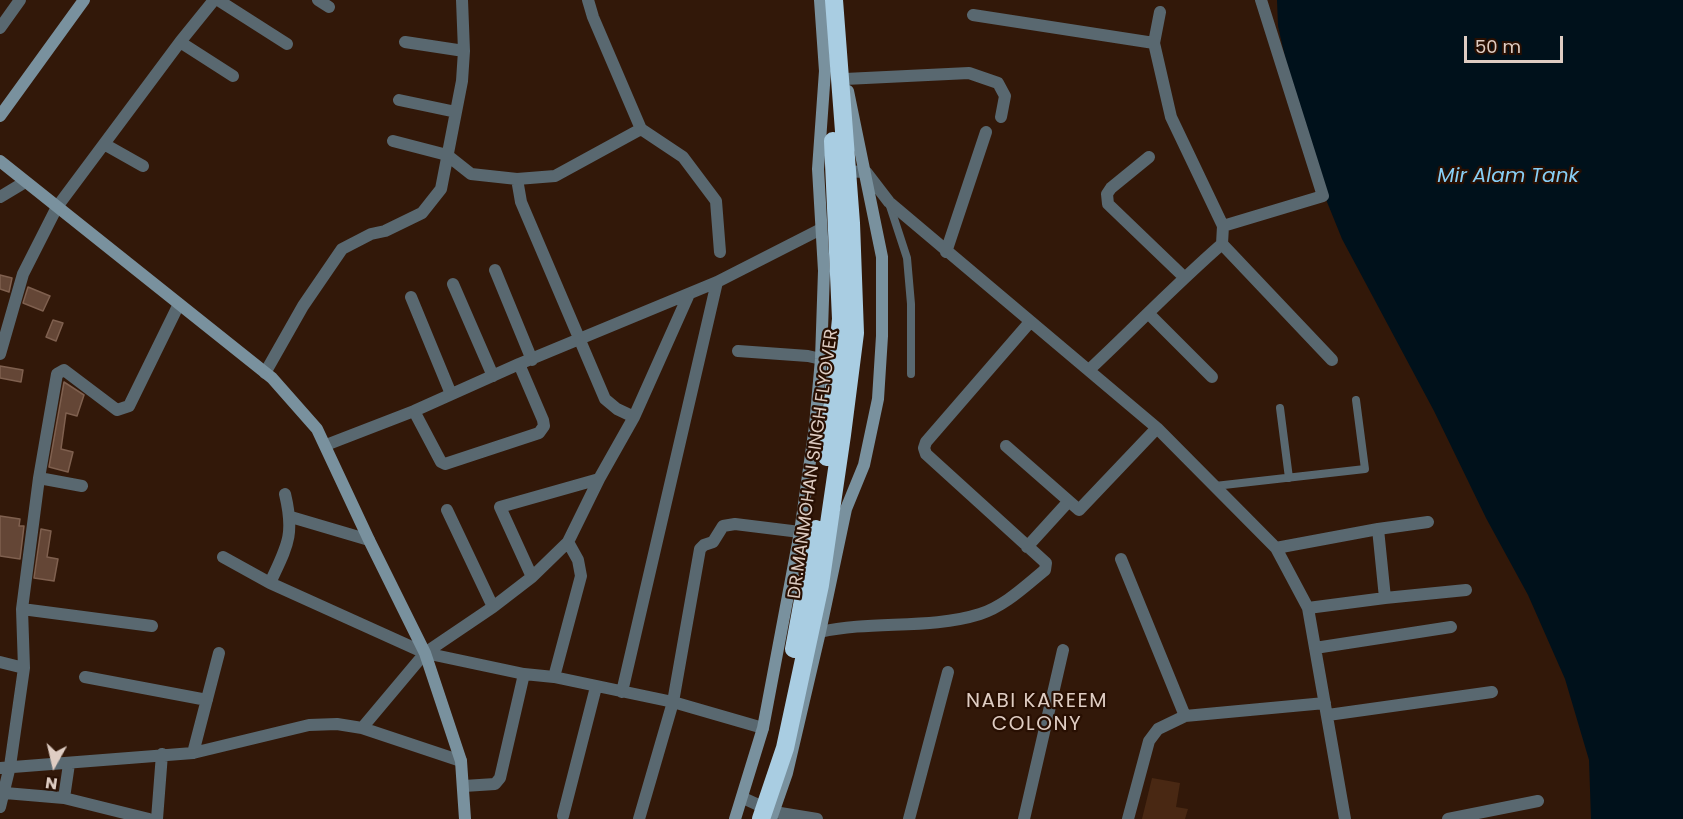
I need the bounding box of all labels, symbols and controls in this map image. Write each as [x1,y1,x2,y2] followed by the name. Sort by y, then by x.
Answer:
[1467,24,1566,62] scale bar
[1475,34,1521,59] text: 50 m
[1437,165,1579,189] water label: Mir Alam Tank
[784,328,844,600] street label: DR.MANMOHAN SINGH FLYOVER
[966,690,1108,737] district label: NABI KAREEM COLONY
[24,735,84,795] north arrow
[44,771,59,796] text: N

